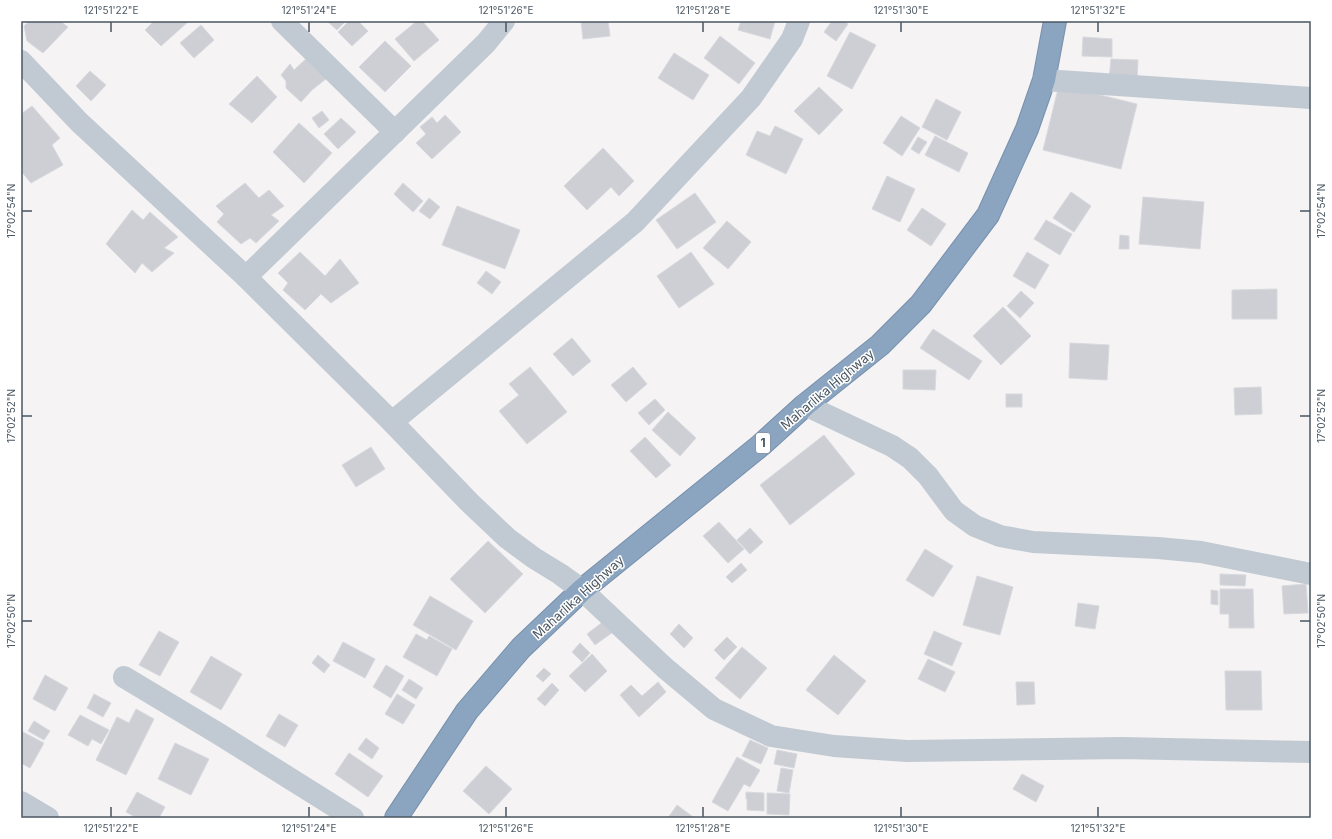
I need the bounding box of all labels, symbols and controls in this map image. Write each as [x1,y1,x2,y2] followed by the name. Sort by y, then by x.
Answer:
[84,4,138,16] text: 121°51'22"E
[281,4,337,16] text: 121°51'24"E
[479,4,533,16] text: 121°51'26"E
[676,4,730,16] text: 121°51'28"E
[873,4,929,16] text: 121°51'30"E
[1071,4,1125,16] text: 121°51'32"E
[5,184,17,238] text: 17°02'54"N
[1315,184,1327,238] text: 17°02'54"N
[777,345,877,433] street label: Maharlika Highway
[5,389,17,443] text: 17°02'52"N
[1315,389,1327,443] text: 17°02'52"N
[756,433,770,453] road number: 1
[529,552,627,642] street label: Maharlika Highway
[5,594,17,648] text: 17°02'50"N
[1315,594,1327,648] text: 17°02'50"N
[84,822,138,834] text: 121°51'22"E
[281,822,337,834] text: 121°51'24"E
[479,822,533,834] text: 121°51'26"E
[676,822,730,834] text: 121°51'28"E
[873,822,929,834] text: 121°51'30"E
[1071,822,1125,834] text: 121°51'32"E

